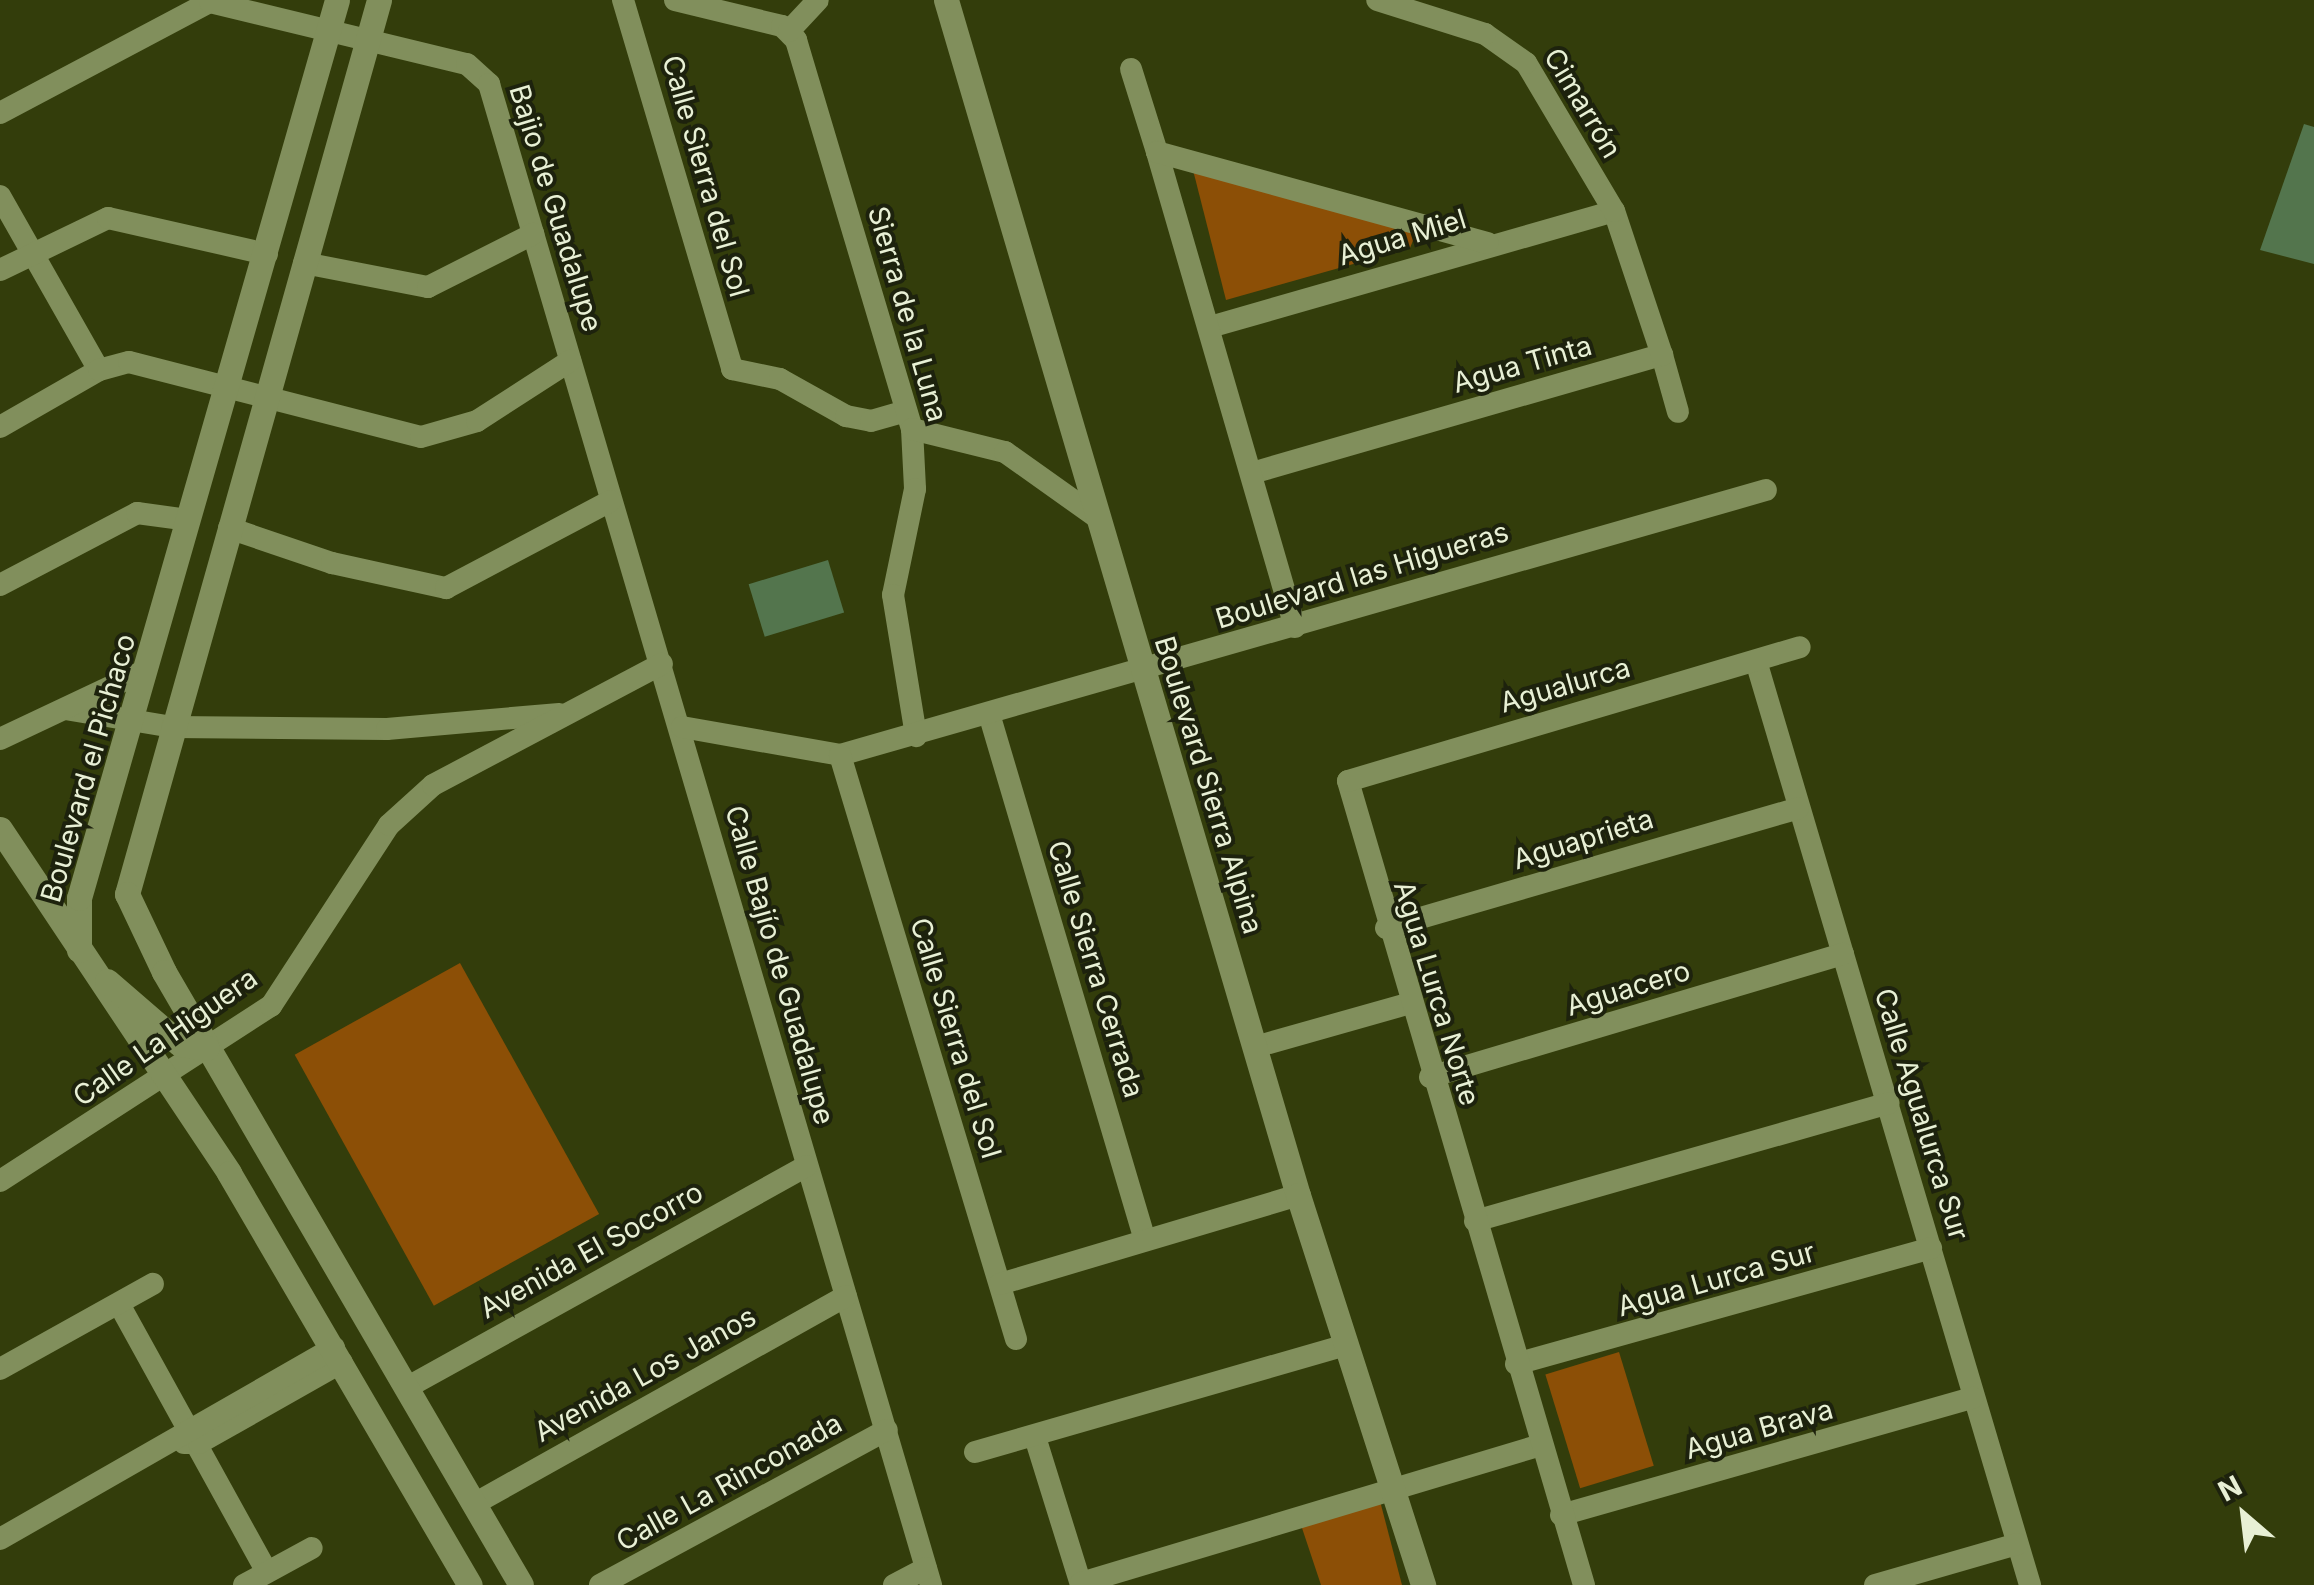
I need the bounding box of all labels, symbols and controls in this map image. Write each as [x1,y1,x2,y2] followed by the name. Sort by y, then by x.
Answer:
[1537,42,1629,164] street label: Cimarrón
[655,51,757,301] street label: Calle Sierra del Sol
[502,80,610,336] street label: Bajio de Guadalupe
[861,202,955,426] street label: Sierra de la Luna
[1334,202,1470,272] street label: Agua Miel
[1449,328,1595,400] street label: Agua Tinta
[1211,514,1513,636] street label: Boulevard las Higueras
[34,630,142,906] street label: Boulevard el Pichaco
[1148,632,1270,938] street label: Boulevard Sierra Alpina
[1496,650,1634,720] street label: Agualurca
[718,802,842,1128] street label: Calle Bajío de Guadalupe
[1509,802,1657,876] street label: Aguaprieta
[1041,836,1151,1102] street label: Calle Sierra Cerrada
[1387,877,1487,1109] street label: Agua Lurca Norte
[903,914,1009,1162] street label: Calle Sierra del Sol
[1562,953,1694,1023] street label: Aguacero
[66,961,264,1113] street label: Calle La Higuera
[1868,984,1976,1244] street label: Calle Agualurca Sur
[474,1175,708,1325] street label: Avenida El Socorro
[1613,1235,1819,1323] street label: Agua Lurca Sur
[528,1299,762,1449] street label: Avenida Los Janos
[1681,1392,1837,1466] street label: Agua Brava
[610,1406,848,1558] street label: Calle La Rinconada
[2194,1465,2294,1565] north arrow
[2213,1468,2247,1509] text: N

